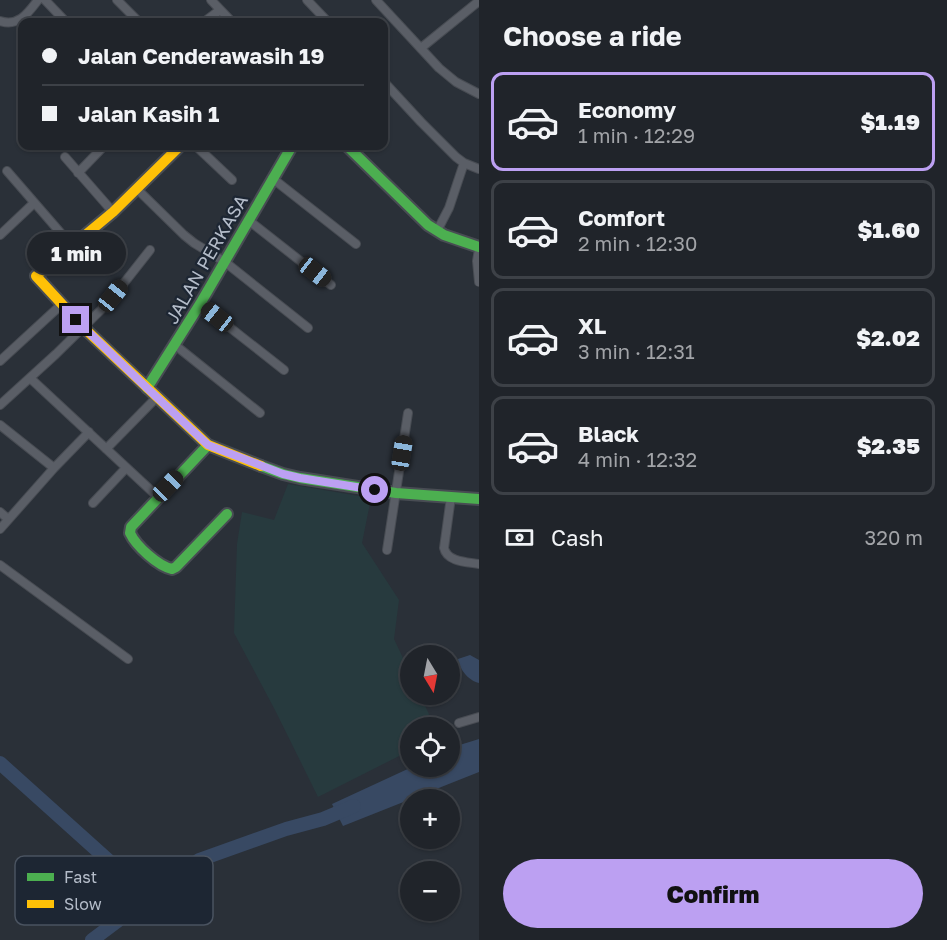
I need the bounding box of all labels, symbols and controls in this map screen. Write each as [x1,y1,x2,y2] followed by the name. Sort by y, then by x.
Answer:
[503,20,682,52] text: Choose a ride
[78,42,324,69] text: Jalan Cenderawasih 19
[506,95,560,149] icon: car
[578,96,676,123] text: Economy
[78,100,219,127] text: Jalan Kasih 1
[860,108,920,135] text: $1.19
[578,123,695,147] text: 1 min · 12:29
[160,190,252,328] street label: JALAN PERKASA
[506,203,560,257] icon: car
[578,204,665,231] text: Comfort
[858,216,920,243] text: $1.60
[578,231,697,255] text: 2 min · 12:30
[26,233,125,275] callout: 1 min
[51,241,102,265] text: 1 min
[295,254,335,290] car
[95,276,131,316] car
[197,299,237,335] car
[62,306,89,333] route end
[506,311,560,365] icon: car
[578,312,606,339] text: XL
[856,324,920,351] text: $2.02
[578,339,695,363] text: 3 min · 12:31
[506,419,560,473] icon: car
[578,420,639,447] text: Black
[857,432,920,459] text: $2.35
[390,434,414,472] car
[578,447,697,471] text: 4 min · 12:32
[149,467,187,505] car
[361,476,388,503] route start
[503,521,536,554] icon: cash
[551,524,604,551] text: Cash
[865,525,923,549] text: 320 m
[400,645,460,705] north arrow
[400,645,460,921] map controls
[400,717,460,777] button: locate
[400,789,460,849] button: +
[15,856,213,925] legend
[503,859,923,928] button: Confirm
[400,861,460,921] button: −
[64,867,97,887] text: Fast
[64,894,102,914] text: Slow

